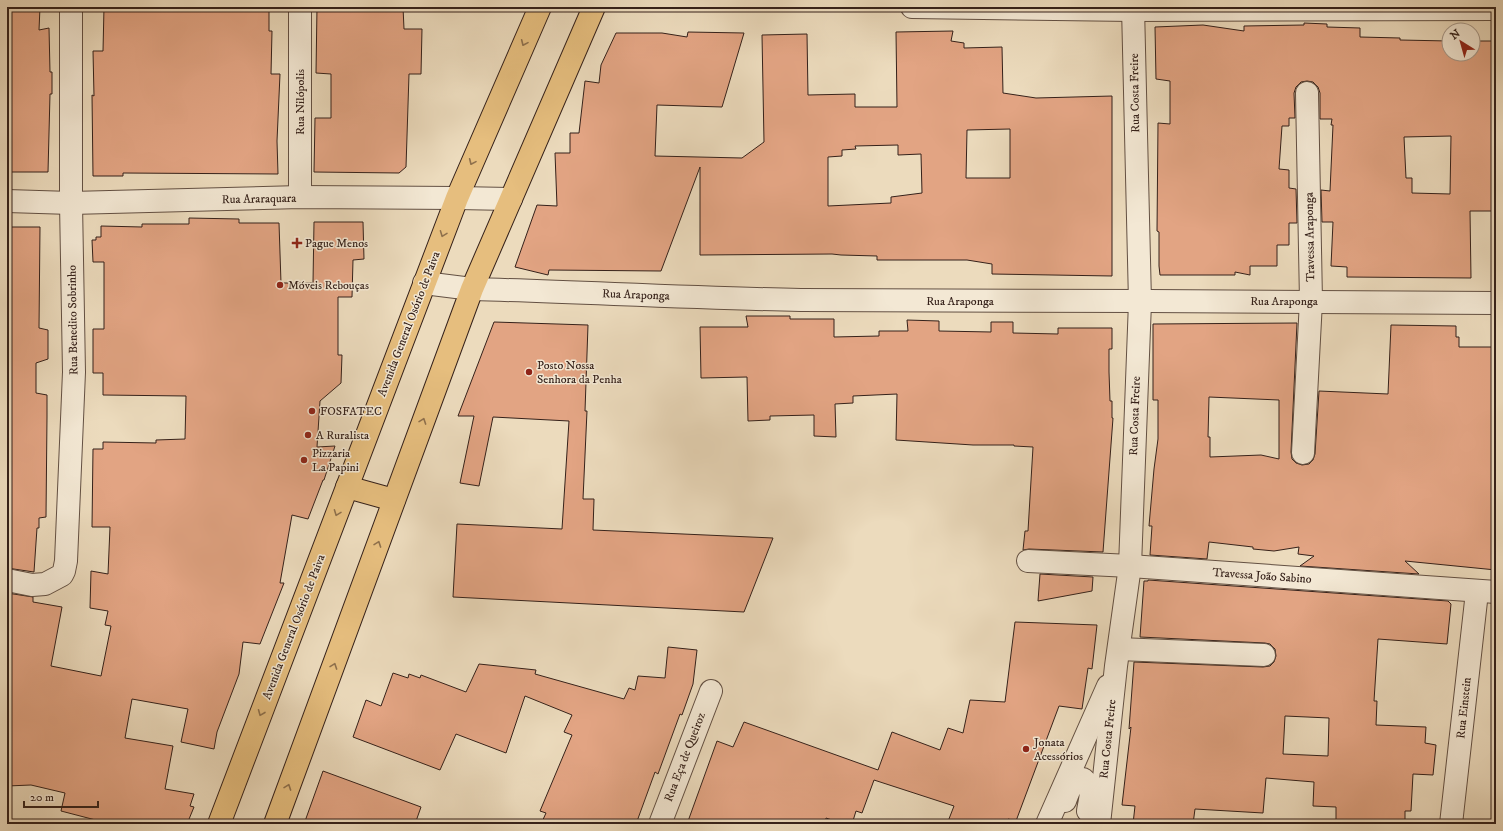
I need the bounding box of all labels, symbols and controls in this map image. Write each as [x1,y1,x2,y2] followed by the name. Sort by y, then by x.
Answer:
[1441,22,1481,62] north arrow
[1448,27,1463,43] text: N
[521,38,529,46] one-way arrow
[1127,53,1143,133] street label: Rua Costa Freire
[293,69,308,135] street label: Rua Nilópolis
[469,158,477,165] one-way arrow
[222,191,297,207] street label: Rua Araraquara
[1302,191,1318,282] street label: Travessa Araponga
[439,231,447,238] one-way arrow
[305,236,368,251] place label: Pague Menos
[292,238,302,248] marker: Pague Menos
[374,248,444,399] street label: Avenida General Osório de Paiva
[65,265,81,375] street label: Rua Benedito Sobrinho
[288,278,369,293] place label: Móveis Rebouças
[275,280,285,290] marker: Móveis Rebouças
[602,286,671,304] street label: Rua Araponga
[926,294,995,309] street label: Rua Araponga
[1250,294,1319,309] street label: Rua Araponga
[537,358,623,387] place label: Posto Nossa Senhora da Penha
[524,367,534,377] marker: Posto Nossa Senhora da Penha
[1126,376,1144,456] street label: Rua Costa Freire
[320,404,382,419] place label: FOSFATEC
[307,406,317,416] marker: FOSFATEC
[419,418,427,425] one-way arrow
[316,428,370,443] place label: A Ruralista
[303,430,313,440] marker: A Ruralista
[312,446,359,475] place label: Pizzaria La Papini
[299,455,309,465] marker: Pizzaria La Papini
[334,510,342,517] one-way arrow
[374,540,382,547] one-way arrow
[259,551,329,702] street label: Avenida General Osório de Paiva
[1212,565,1312,587] street label: Travessa João Sabino
[329,662,337,669] one-way arrow
[1453,676,1475,739] street label: Rua Einstein
[1096,699,1120,779] street label: Rua Costa Freire
[258,710,266,717] one-way arrow
[661,710,709,804] street label: Rua Eça de Queiroz
[1033,735,1083,764] place label: Jonata Acessórios
[1021,744,1031,754] marker: Jonata Acessórios
[24,783,98,809] scale bar
[284,784,292,791] one-way arrow
[30,790,54,805] text: 20 m

